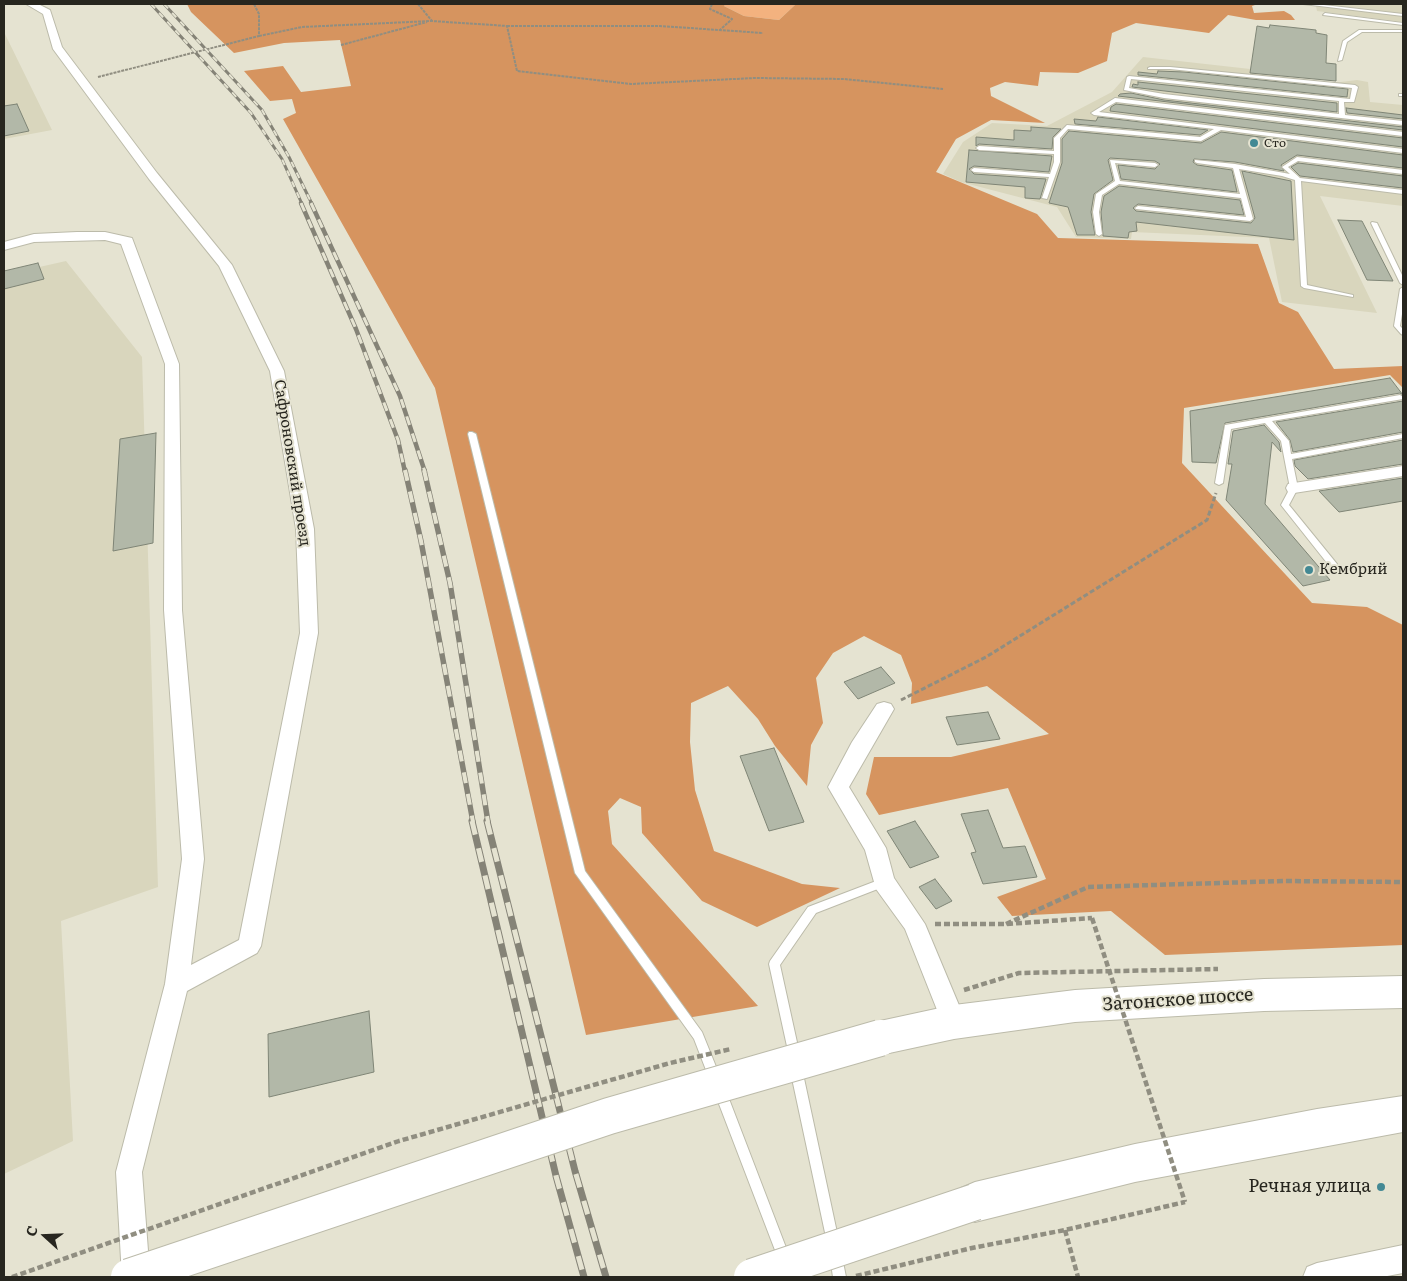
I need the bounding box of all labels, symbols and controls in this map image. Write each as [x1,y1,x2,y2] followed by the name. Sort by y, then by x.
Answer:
[1264,136,1286,150] place label: Сто
[1248,137,1260,149] marker: Сто
[270,378,314,548] street label: Сафроновский проезд
[1319,561,1387,579] place label: Кембрий
[1303,564,1315,576] marker: Кембрий
[1102,984,1254,1016] street label: Затонское шоссе
[1248,1176,1371,1198] place label: Речная улица
[1375,1181,1387,1193] marker: Речная улица
[20,1211,70,1261] north arrow
[20,1223,42,1239] text: С

